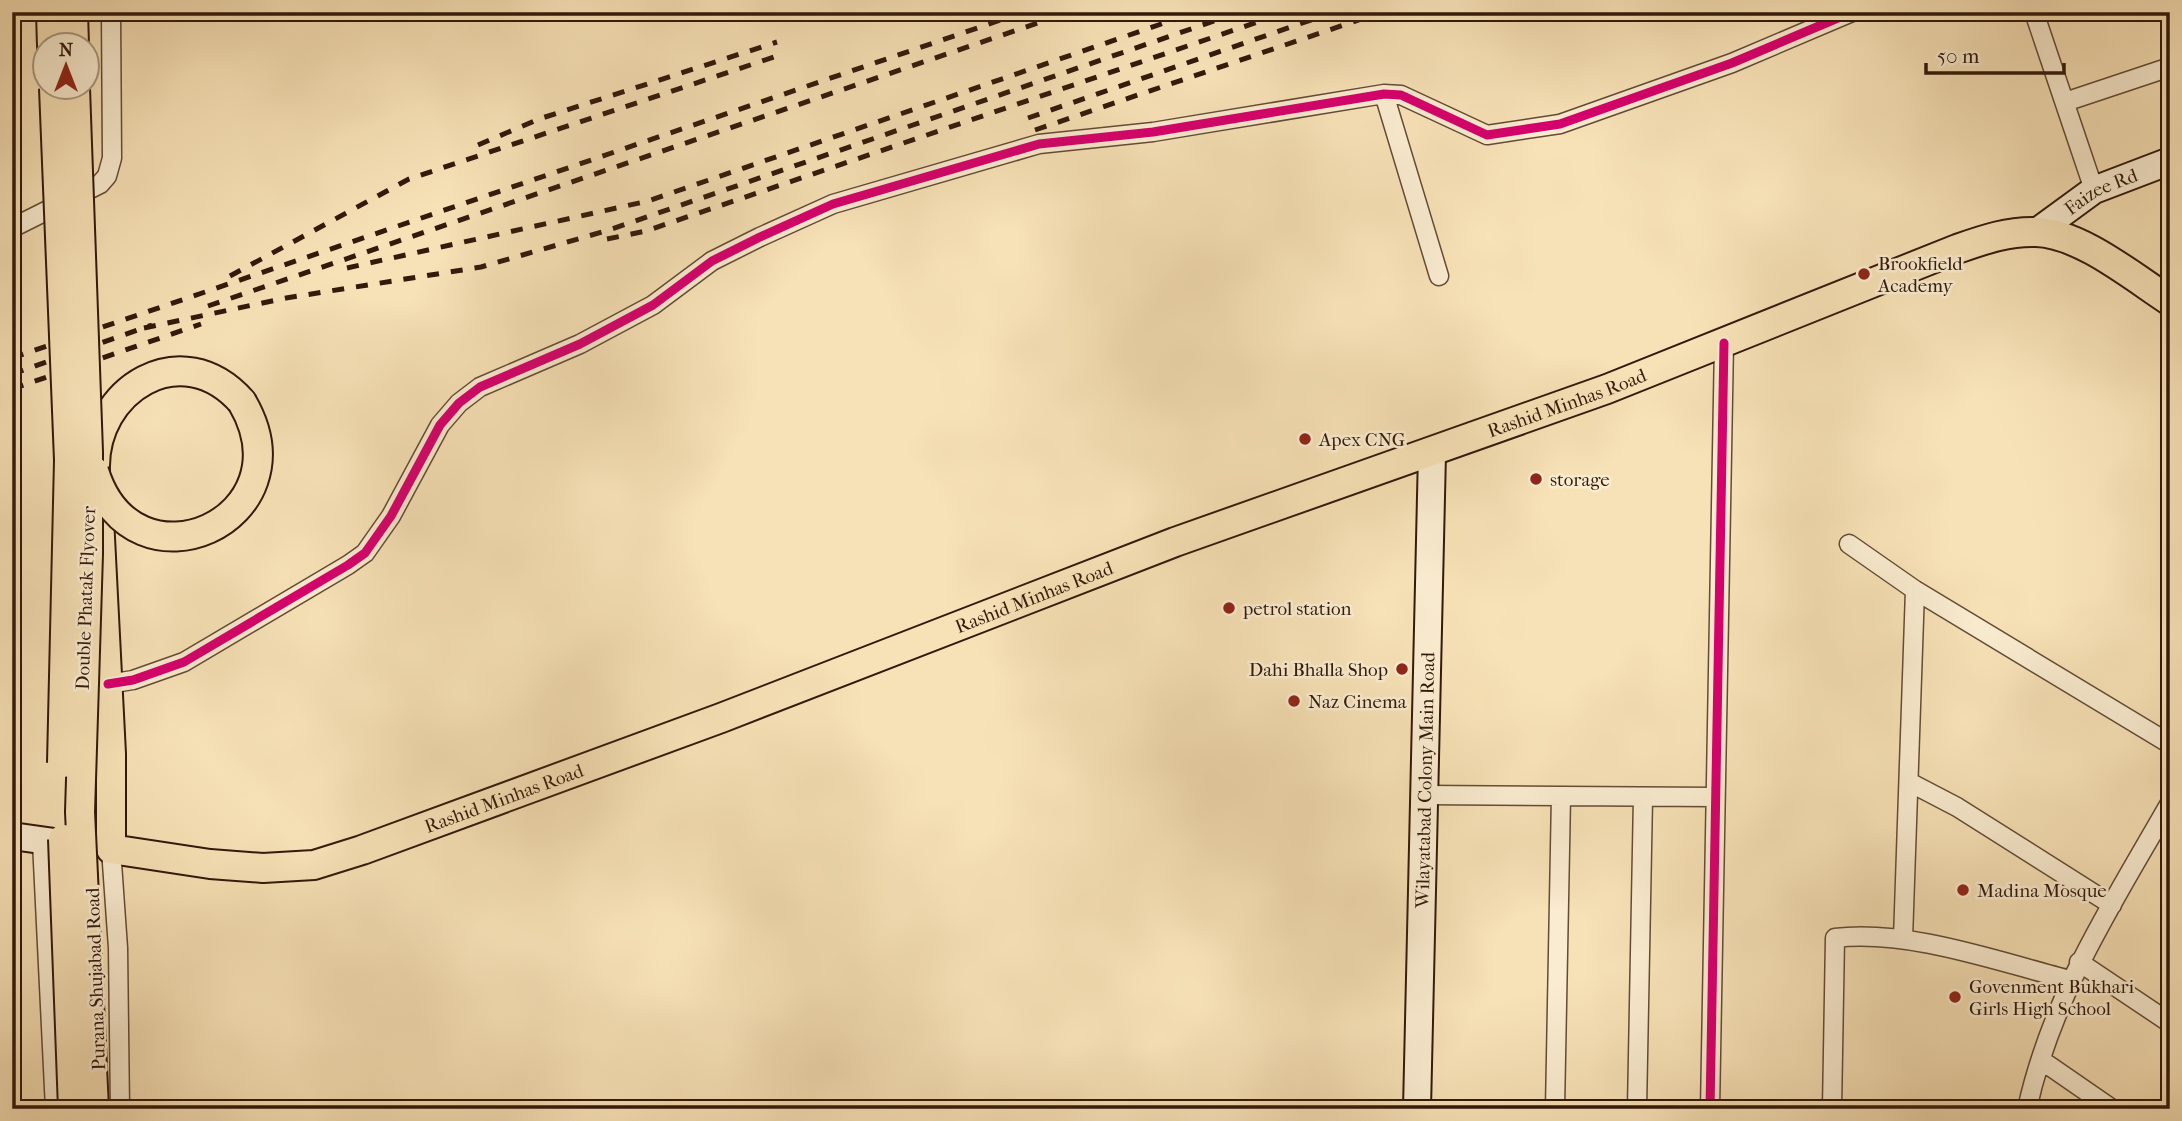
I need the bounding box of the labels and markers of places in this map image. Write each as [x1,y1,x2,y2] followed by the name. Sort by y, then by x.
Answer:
[1877,253,1963,297] place label: Brookfield Academy
[1856,266,1872,282] marker: Brookfield Academy
[1318,429,1405,451] place label: Apex CNG
[1297,431,1313,447] marker: Apex CNG
[1550,469,1610,491] place label: storage
[1528,471,1544,487] marker: storage
[1242,598,1352,620] place label: petrol station
[1221,600,1237,616] marker: petrol station
[1249,659,1388,681] place label: Dahi Bhalla Shop
[1394,661,1410,677] marker: Dahi Bhalla Shop
[1308,691,1407,713] place label: Naz Cinema
[1286,693,1302,709] marker: Naz Cinema
[1977,880,2107,902] place label: Madina Mosque
[1955,882,1971,898] marker: Madina Mosque
[1969,976,2135,1020] place label: Govenment Bukhari Girls High School
[1947,989,1963,1005] marker: Govenment Bukhari Girls High School

